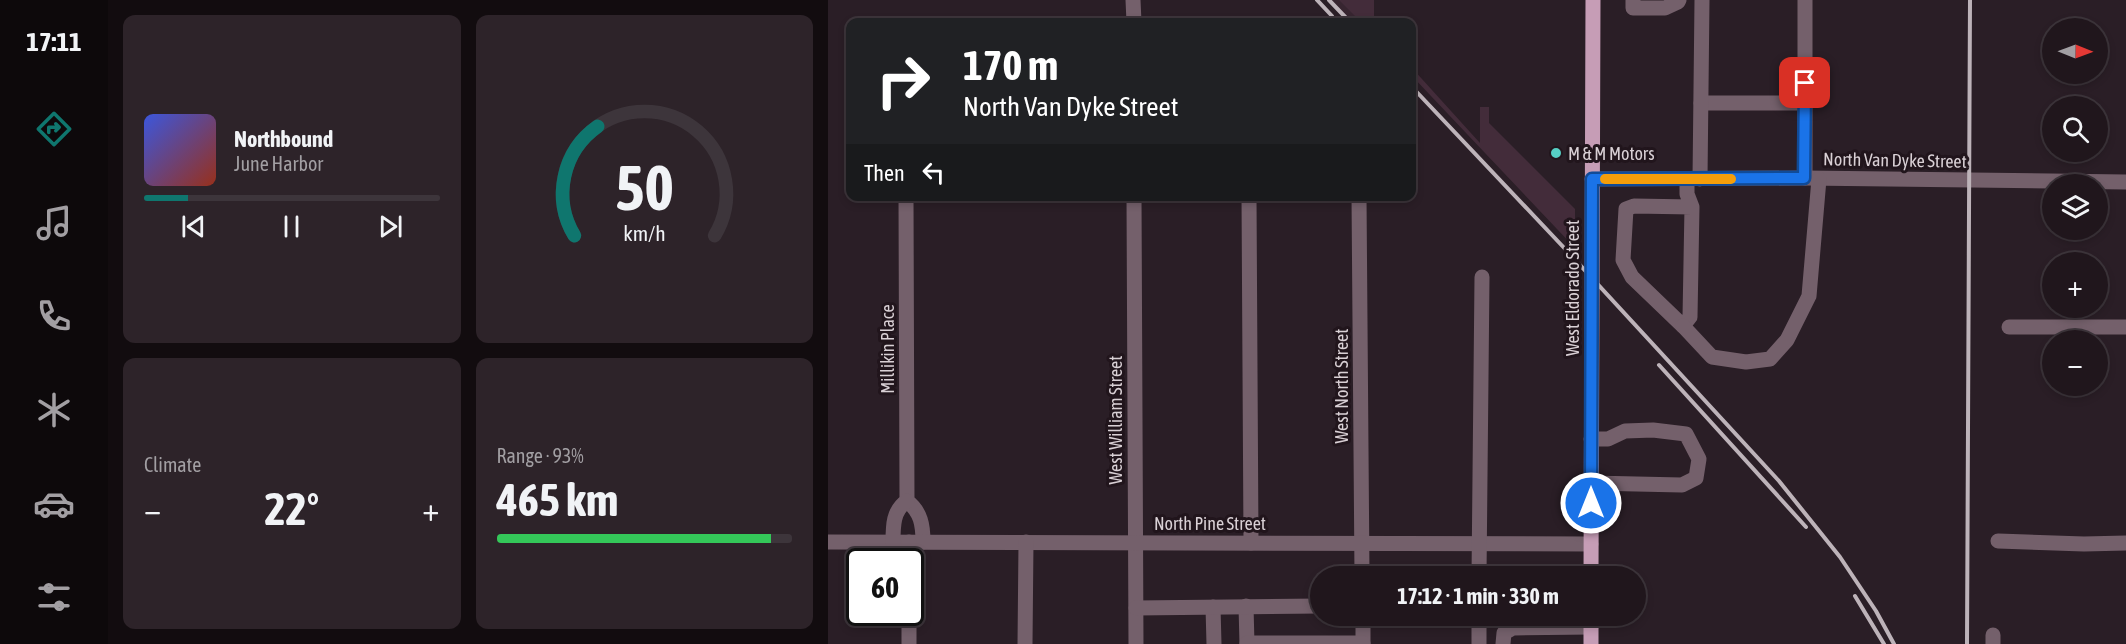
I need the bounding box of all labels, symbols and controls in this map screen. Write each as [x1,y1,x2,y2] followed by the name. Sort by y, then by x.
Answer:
[2042,18,2108,84] north arrow
[2042,18,2108,396] map controls
[26,26,82,57] text: 17:11
[963,41,1058,89] text: 170 m
[864,42,942,120] icon: right
[1779,57,1830,108] pin
[1788,66,1821,99] icon: arrive
[963,91,1178,122] text: North Van Dyke Street
[2042,96,2108,162] button: search
[33,108,75,150] icon: directions
[234,126,333,152] text: Northbound
[1568,143,1655,164] place label: M & M Motors
[1549,146,1563,160] marker: M & M Motors
[1823,148,1967,172] street label: North Van Dyke Street
[234,152,323,175] text: June Harbor
[615,152,674,223] text: 50
[917,156,950,189] icon: left
[864,160,905,186] text: Then
[2042,174,2108,240] button: layers
[33,202,75,244] icon: music
[177,210,210,243] icon: previous
[275,210,308,243] icon: pause
[374,210,407,243] icon: next
[1562,220,1583,356] street label: West Eldorado Street
[623,221,666,246] text: km/h
[2042,252,2108,318] button: +
[33,295,75,337] icon: phone
[877,304,898,394] street label: Millikin Place
[1331,329,1352,443] street label: West North Street
[2042,330,2108,396] button: −
[1105,356,1126,484] street label: West William Street
[33,389,75,431] icon: climate
[497,444,584,467] text: Range · 93%
[144,453,201,476] text: Climate
[1559,471,1623,535] position arrow
[497,474,618,526] text: 465 km
[33,483,75,525] icon: car
[264,483,319,535] text: 22°
[144,490,161,528] text: −
[422,490,439,528] text: +
[1154,513,1266,534] street label: North Pine Street
[846,548,924,626] speed limit sign: 60
[33,576,75,618] icon: filters
[1397,583,1559,609] text: 17:12 · 1 min · 330 m

